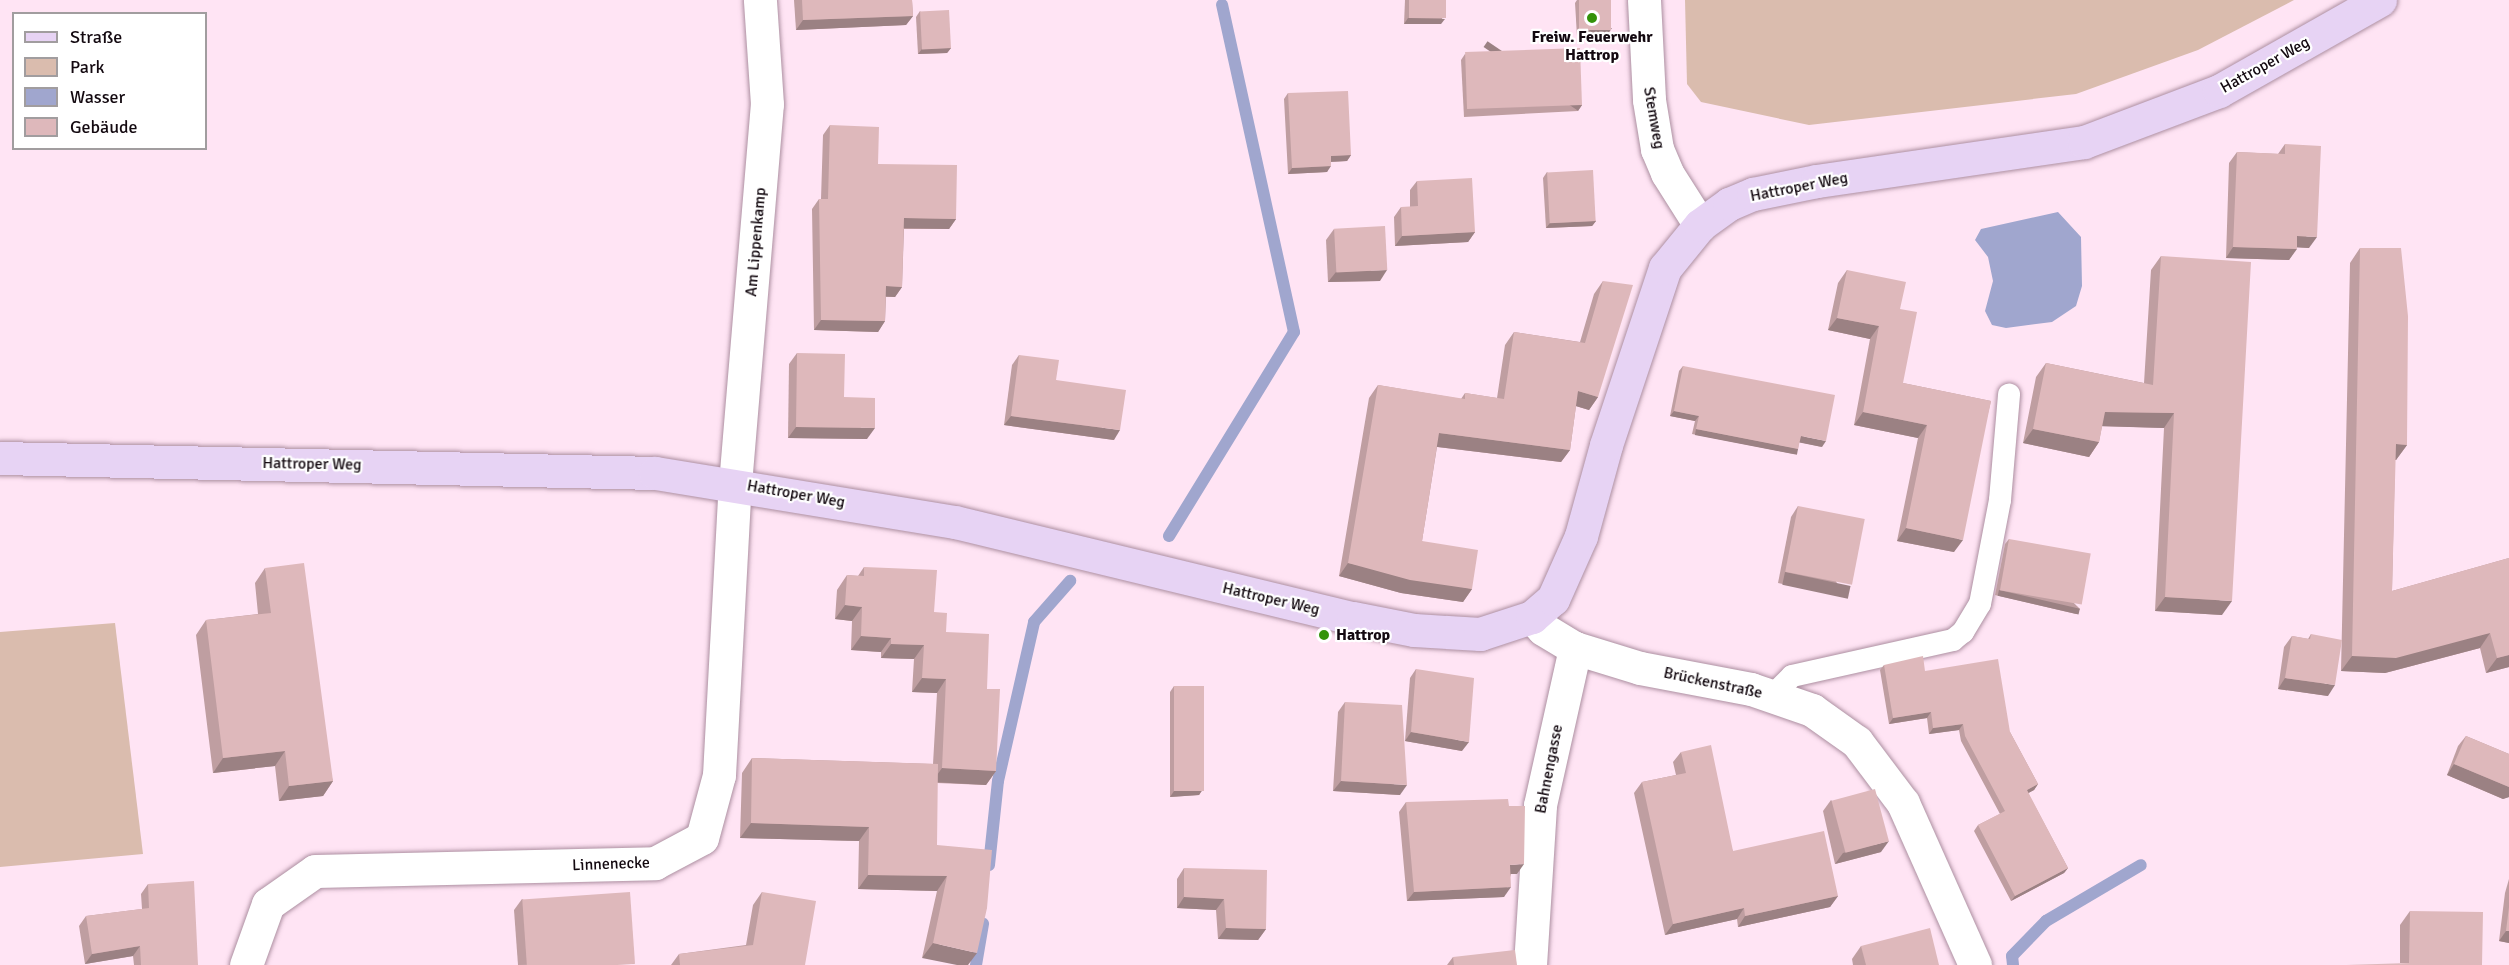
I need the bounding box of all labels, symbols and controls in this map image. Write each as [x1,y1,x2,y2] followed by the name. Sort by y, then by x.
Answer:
[1585,11,1599,25] marker: Freiw. Feuerwehr Hattrop
[12,12,207,150] legend
[70,26,122,48] text: Straße
[1531,27,1653,65] place label: Freiw. Feuerwehr Hattrop
[2217,33,2313,97] street label: Hattroper Weg
[70,56,105,78] text: Park
[1639,85,1669,151] street label: Stemweg
[70,86,125,108] text: Wasser
[70,116,138,138] text: Gebäude
[1748,168,1850,206] street label: Hattroper Weg
[742,187,770,297] street label: Am Lippenkamp
[262,454,362,474] street label: Hattroper Weg
[746,476,846,512] street label: Hattroper Weg
[1221,578,1321,620] street label: Hattroper Weg
[1336,625,1390,645] place label: Hattrop
[1317,628,1331,642] marker: Hattrop
[1662,663,1764,703] street label: Brückenstraße
[1531,723,1567,815] street label: Bahnengasse
[572,853,650,875] street label: Linnenecke

